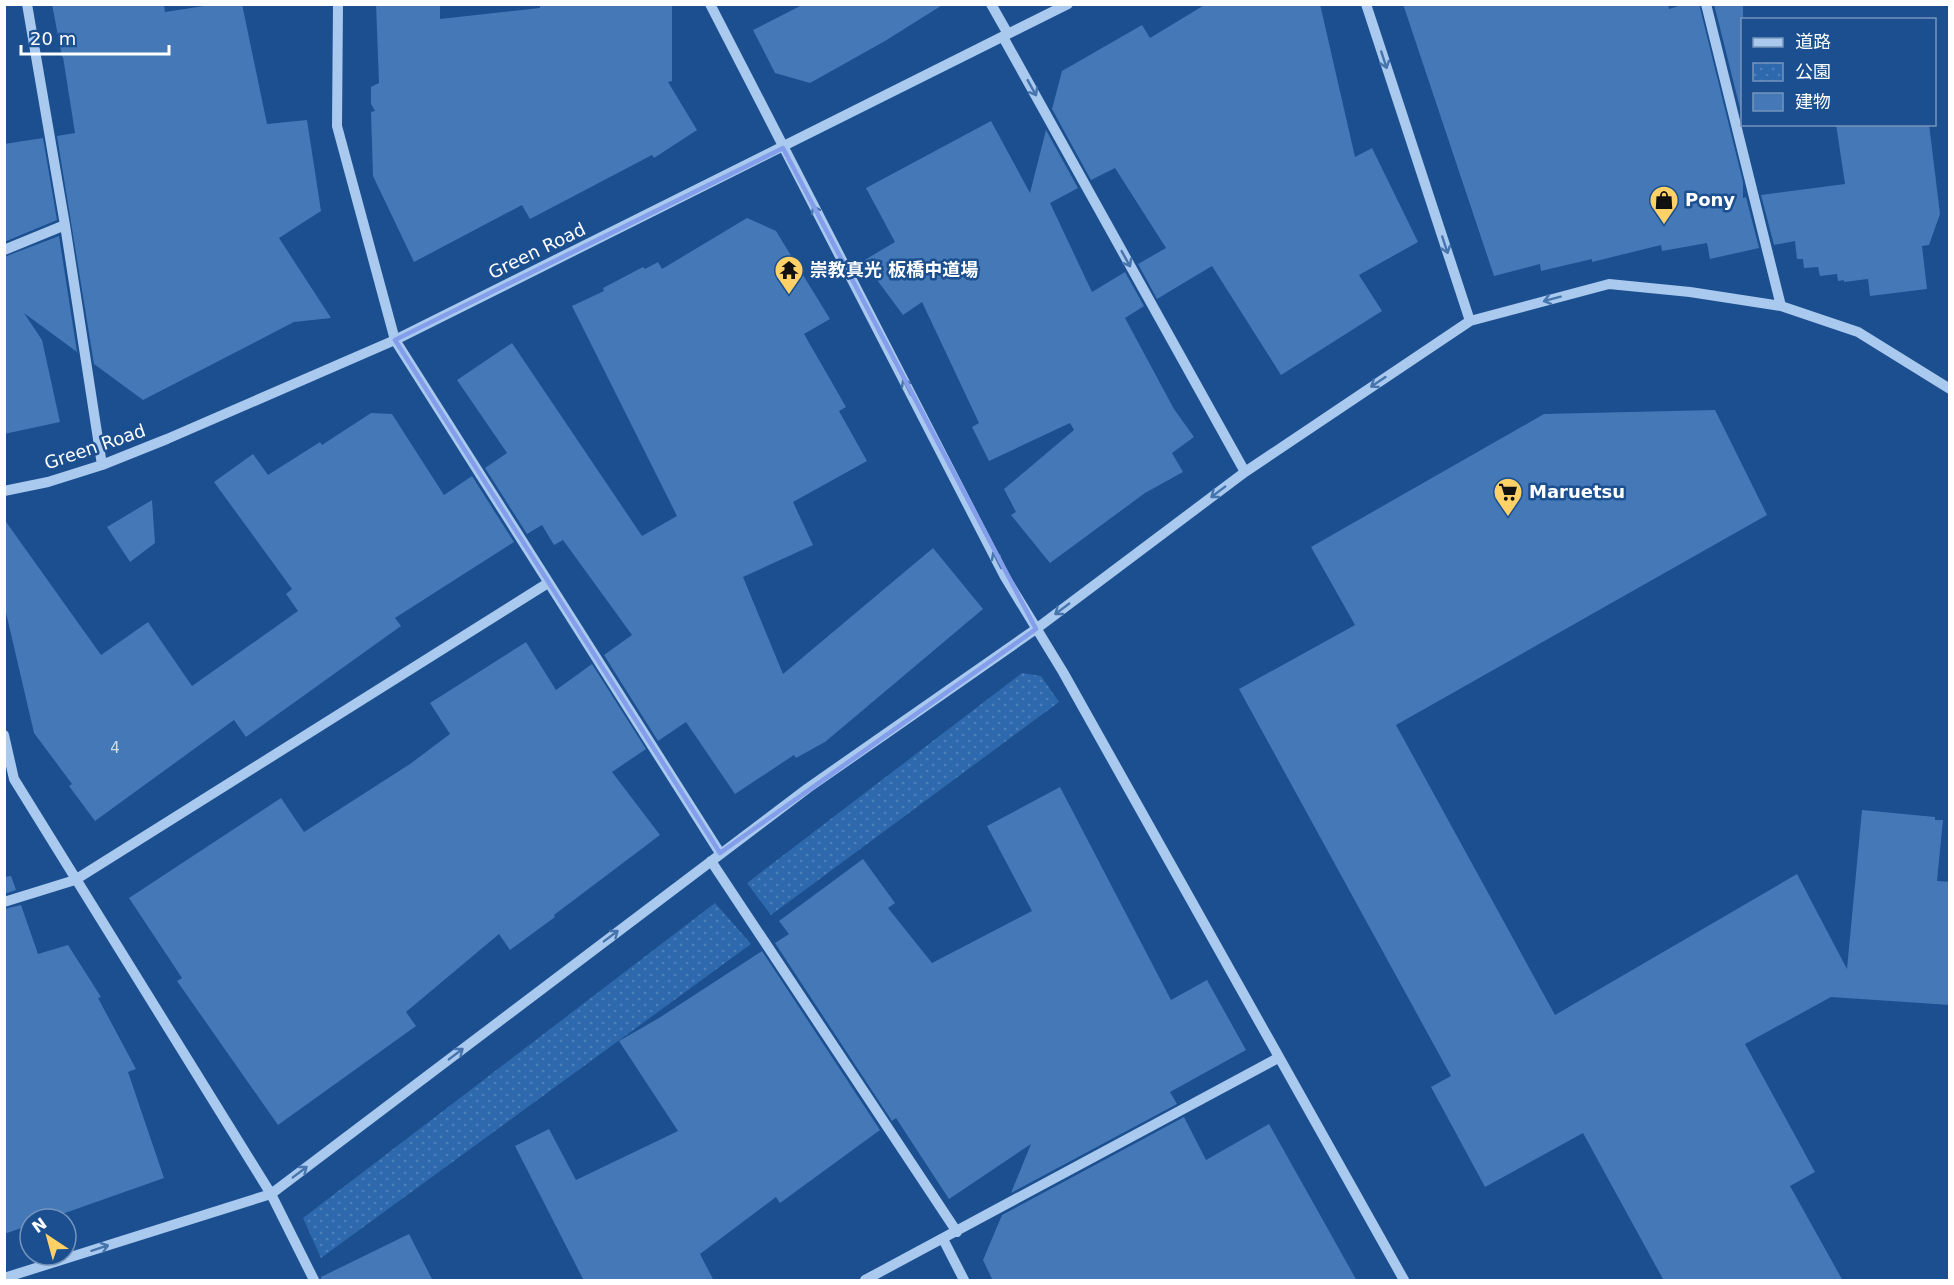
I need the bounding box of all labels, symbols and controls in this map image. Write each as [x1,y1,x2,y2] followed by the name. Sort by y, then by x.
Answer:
[21,18,170,56] scale bar
[1741,18,1936,126] legend
[30,28,76,49] text: 20 m
[1795,31,1831,52] text: 道路
[1380,50,1391,69] one-way arrow
[1795,61,1831,82] text: 公園
[1026,79,1038,96] one-way arrow
[1795,91,1831,112] text: 建物
[1648,184,1680,226] shop icon: Pony
[1685,189,1735,210] place label: Pony
[811,205,822,223] one-way arrow
[485,218,589,283] street label: Green Road
[1440,235,1451,254] one-way arrow
[1121,249,1132,267] one-way arrow
[773,254,805,296] temple icon: 崇教真光 板橋中道場
[810,259,978,280] place label: 崇教真光 板橋中道場
[1543,294,1562,306] one-way arrow
[1371,376,1387,388] one-way arrow
[901,378,912,396] one-way arrow
[42,419,148,474] street label: Green Road
[1492,476,1524,518] supermarket icon: Maruetsu
[1529,481,1625,502] place label: Maruetsu
[1210,486,1226,499] one-way arrow
[990,551,1002,569] one-way arrow
[1054,603,1070,616] one-way arrow
[110,739,120,757] house number: 4
[603,930,619,943] one-way arrow
[448,1048,464,1061] one-way arrow
[292,1165,308,1178] one-way arrow
[18,1207,78,1267] north arrow
[28,1214,50,1237] text: N
[90,1242,109,1253] one-way arrow

